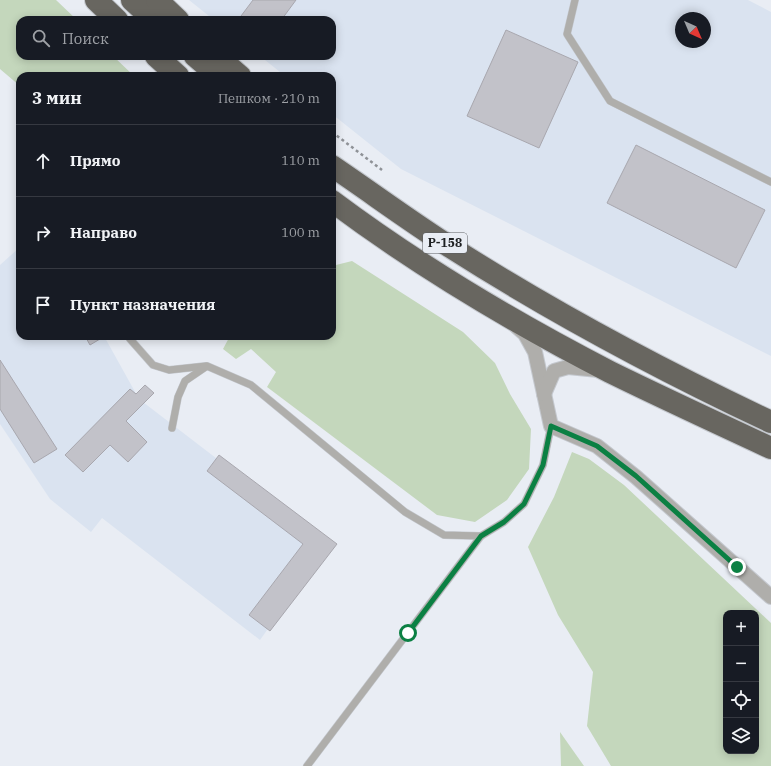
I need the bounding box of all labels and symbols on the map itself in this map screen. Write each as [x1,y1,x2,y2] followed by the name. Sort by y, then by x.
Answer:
[675,12,711,48] north arrow
[423,233,467,253] road number: Р-158
[728,558,746,576] route end
[399,624,417,642] route start

